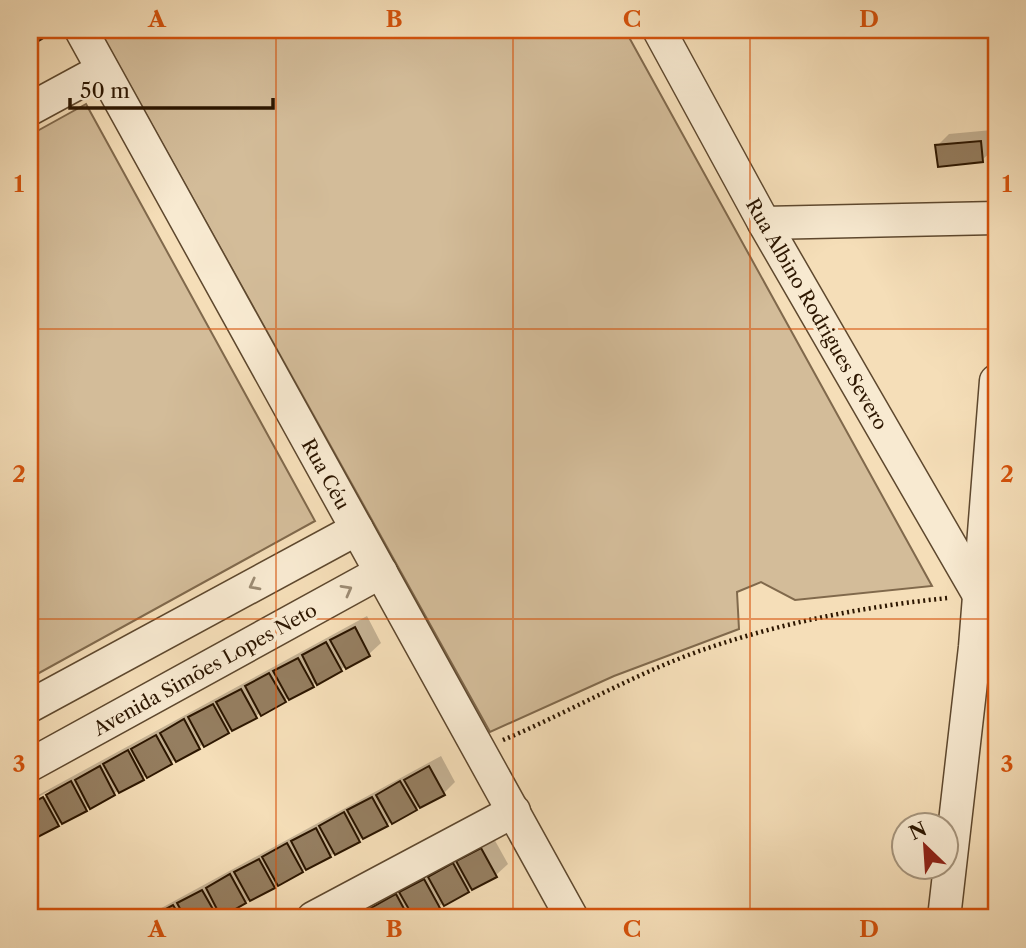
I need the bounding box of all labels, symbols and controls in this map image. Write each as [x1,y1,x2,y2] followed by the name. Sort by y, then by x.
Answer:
[147,5,167,33] text: A
[385,5,403,33] text: B
[623,5,641,33] text: C
[859,5,879,33] text: D
[70,66,273,110] scale bar
[80,78,130,103] text: 50 m
[14,170,25,198] text: 1
[1002,170,1013,198] text: 1
[741,195,892,434] street label: Rua Albino Rodrigues Severo
[297,435,355,514] street label: Rua Céu
[12,460,26,488] text: 2
[1000,460,1014,488] text: 2
[249,576,261,590] one-way arrow
[340,585,352,599] one-way arrow
[89,598,321,741] street label: Avenida Simões Lopes Neto
[13,750,26,778] text: 3
[1001,750,1014,778] text: 3
[890,811,960,881] north arrow
[906,817,930,845] text: N
[147,915,167,943] text: A
[385,915,403,943] text: B
[623,915,641,943] text: C
[859,915,879,943] text: D

